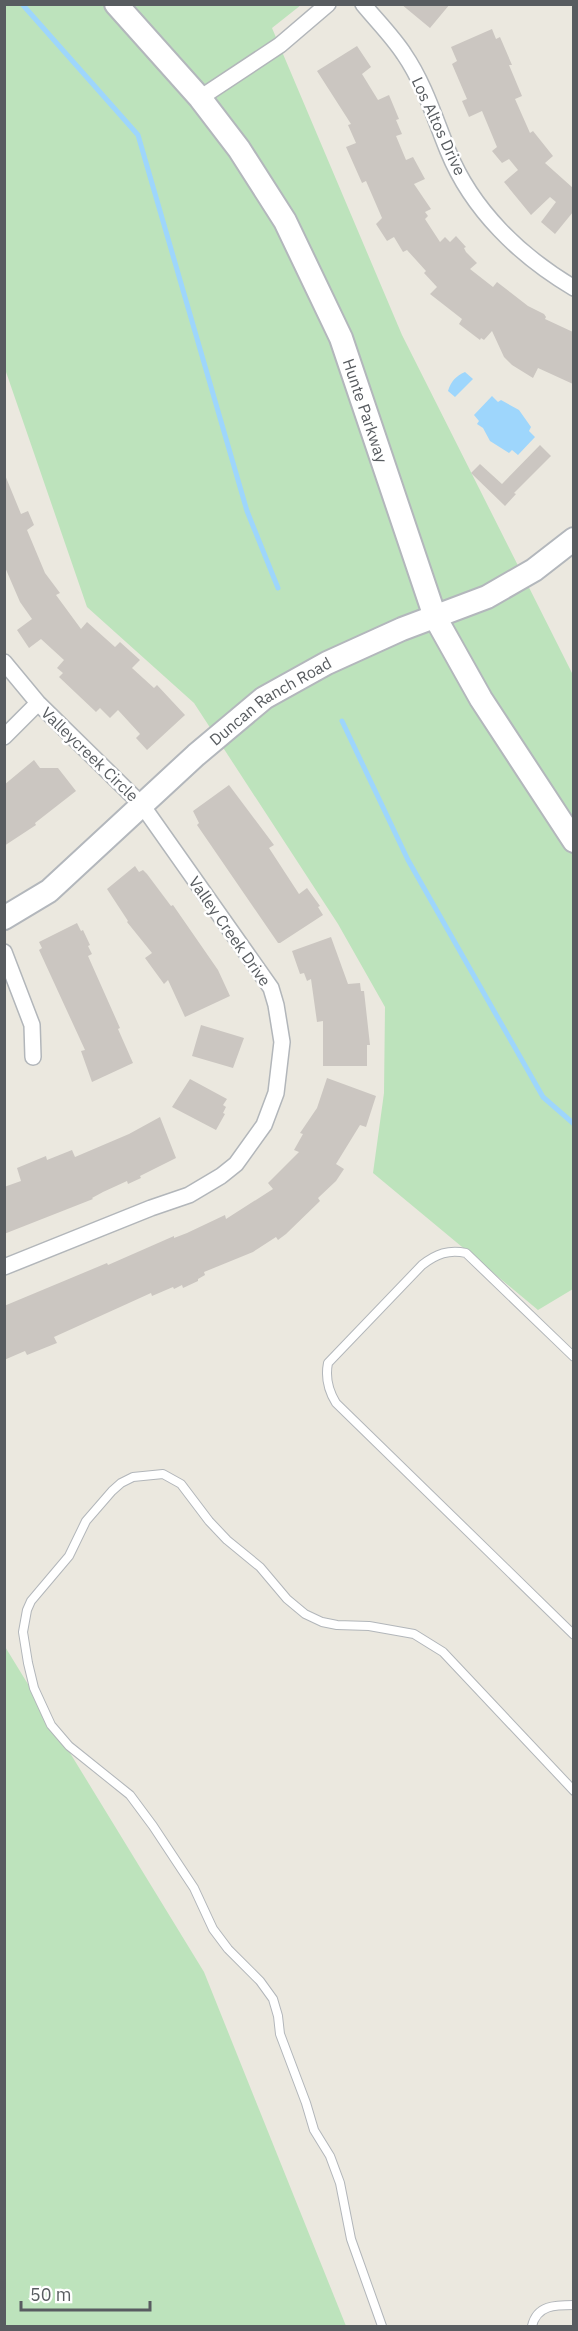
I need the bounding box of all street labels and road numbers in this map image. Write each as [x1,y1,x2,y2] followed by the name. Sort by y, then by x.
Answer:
[408,74,471,179] street label: Los Altos Drive
[339,356,392,465] street label: Hunte Parkway
[205,653,335,750] street label: Duncan Ranch Road
[37,702,143,806] street label: Valleycreek Circle
[185,872,275,990] street label: Valley Creek Drive

